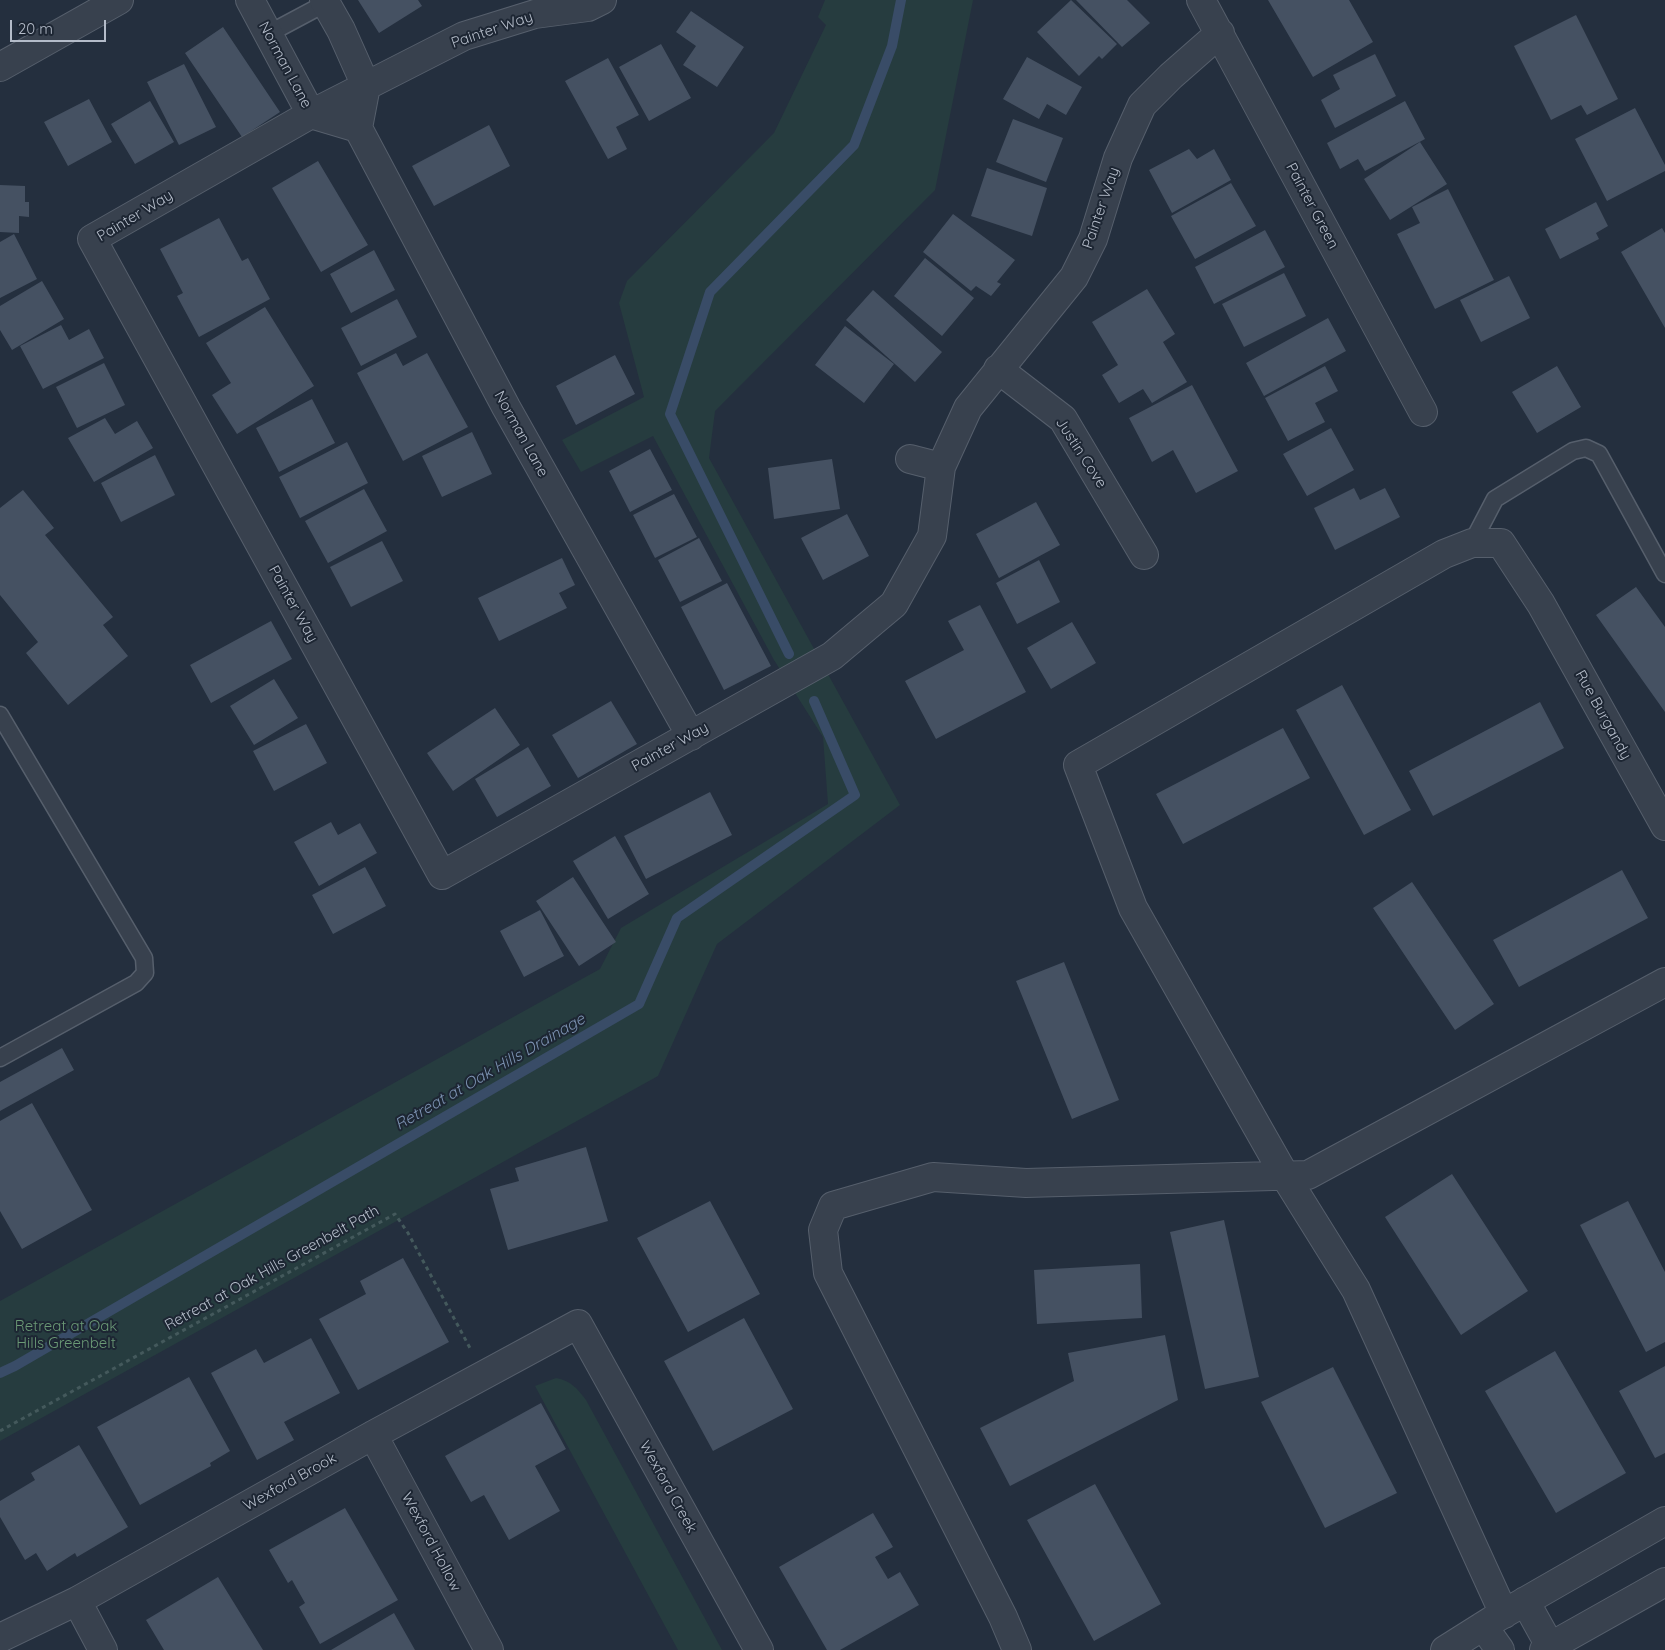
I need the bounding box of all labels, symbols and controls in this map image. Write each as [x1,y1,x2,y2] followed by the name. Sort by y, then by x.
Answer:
[449,8,535,52] street label: Painter Way
[12,10,109,42] scale bar
[18,19,53,38] text: 20 m
[255,19,315,111] street label: Norman Lane
[1282,160,1342,252] street label: Painter Green
[1079,165,1123,251] street label: Painter Way
[94,186,176,246] street label: Painter Way
[490,388,552,480] street label: Norman Lane
[1052,414,1110,492] street label: Justin Cove
[264,562,322,646] street label: Painter Way
[1571,667,1635,763] street label: Rue Burgandy
[628,718,712,776] street label: Painter Way
[392,1010,588,1134] water label: Retreat at Oak Hills Drainage
[162,1201,382,1335] street label: Retreat at Oak Hills Greenbelt Path
[15,1317,117,1352] park label: Retreat at Oak Hills Greenbelt
[635,1438,701,1536] street label: Wexford Creek
[240,1449,340,1515] street label: Wexford Brook
[397,1489,465,1595] street label: Wexford Hollow

